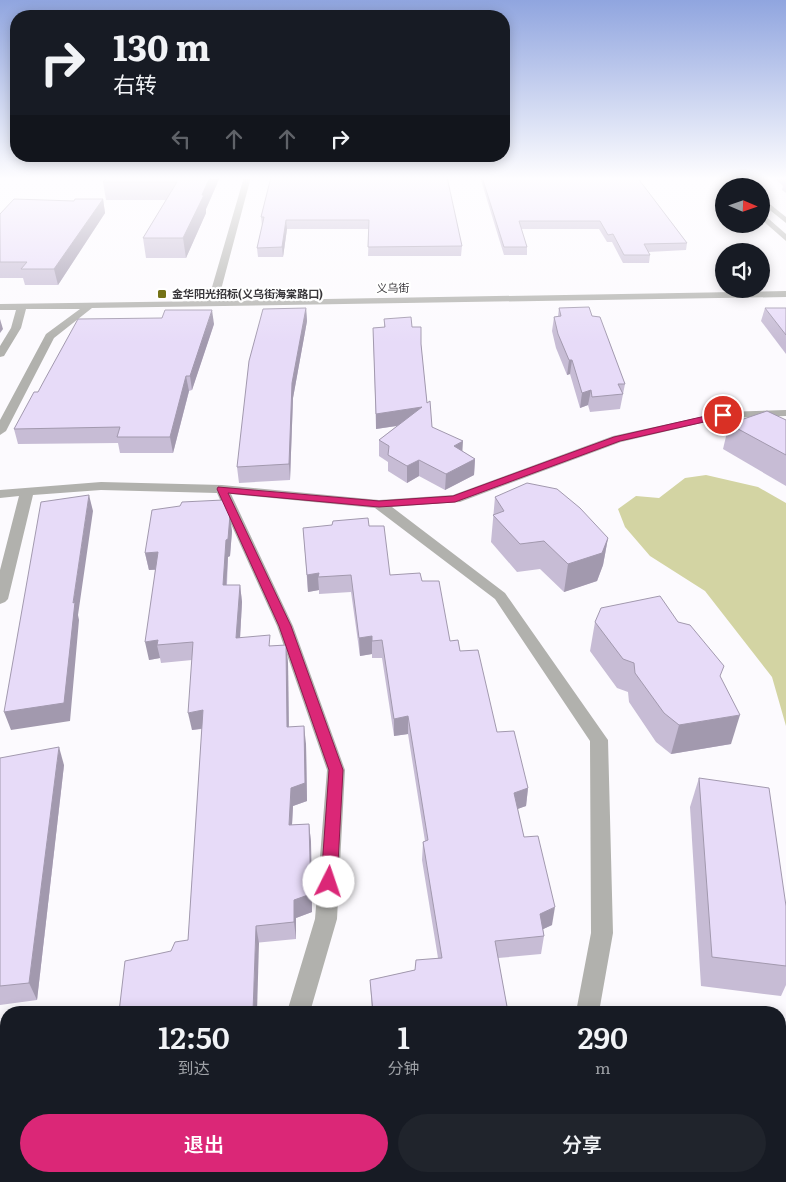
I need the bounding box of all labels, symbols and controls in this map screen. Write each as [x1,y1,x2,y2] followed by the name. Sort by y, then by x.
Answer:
[113,20,210,72] text: 130 m
[30,30,95,95] icon: right
[113,67,157,100] text: 右转
[167,125,195,153] icon: left
[220,125,248,153] icon: ahead
[273,125,301,153] icon: ahead
[326,125,354,153] icon: right
[715,178,770,232] north arrow
[715,178,770,298] map controls
[715,243,770,298] button: sound
[376,279,410,295] street label: 义乌街
[172,285,323,301] place label: 金华阳光招标(义乌街海棠路口)
[156,288,168,300] marker: 金华阳光招标(义乌街海棠路口)
[702,394,744,436] pin
[709,401,737,429] icon: arrive
[302,855,354,907] position arrow
[158,1014,230,1058] text: 12:50
[398,1014,410,1058] text: 1
[578,1014,628,1058] text: 290
[178,1055,210,1079] text: 到达
[388,1055,420,1079] text: 分钟
[595,1055,611,1079] text: m
[20,1114,388,1172] button: 退出
[398,1114,766,1172] button: 分享

